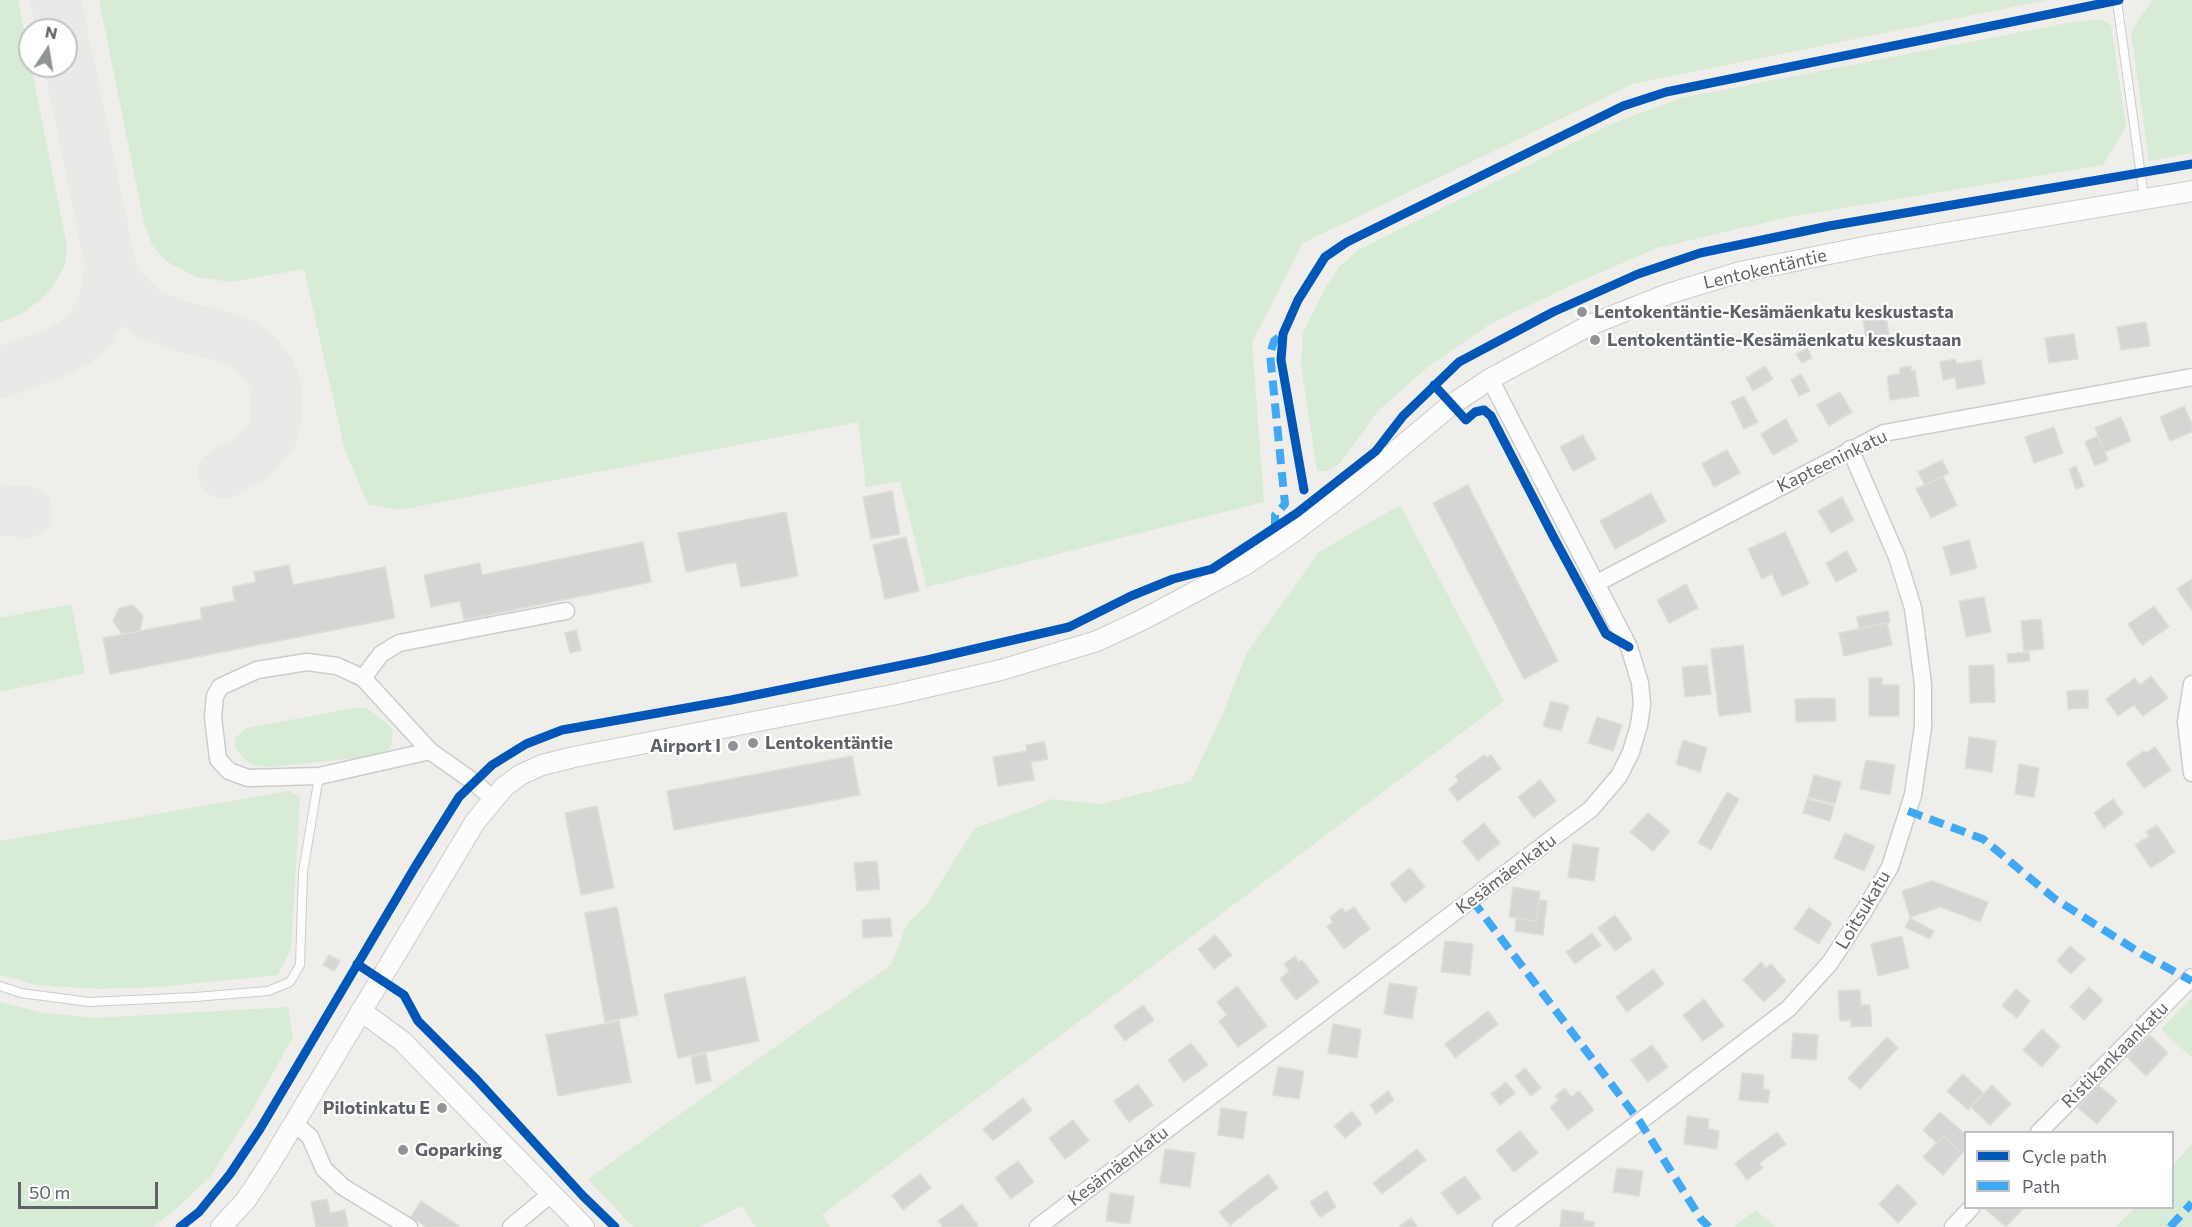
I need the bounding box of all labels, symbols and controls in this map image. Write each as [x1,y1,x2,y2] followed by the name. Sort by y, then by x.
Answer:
[18,18,78,78] north arrow
[44,21,59,42] text: N
[1701,244,1829,294] street label: Lentokentäntie
[1594,301,1954,323] place label: Lentokentäntie-Kesämäenkatu keskustasta
[1575,305,1589,319] marker: Lentokentäntie-Kesämäenkatu keskustasta
[1607,329,1961,351] place label: Lentokentäntie-Kesämäenkatu keskustaan
[1588,333,1602,347] marker: Lentokentäntie-Kesämäenkatu keskustaan
[1773,425,1891,497] street label: Kapteeninkatu
[765,732,893,754] place label: Lentokentäntie
[650,735,721,757] place label: Airport I
[746,736,760,750] marker: Lentokentäntie
[726,739,740,753] marker: Airport I
[1452,829,1560,919] street label: Kesämäenkatu
[1831,867,1895,953] street label: Loitsukatu
[2057,997,2173,1113] street label: Ristikankaankatu
[323,1097,430,1119] place label: Pilotinkatu E
[435,1101,449,1115] marker: Pilotinkatu E
[1064,1121,1172,1211] street label: Kesämäenkatu
[1964,1131,2174,1209] legend
[415,1139,502,1161] place label: Goparking
[396,1143,410,1157] marker: Goparking
[2022,1145,2107,1167] text: Cycle path
[21,1170,160,1208] scale bar
[2022,1175,2060,1197] text: Path
[29,1181,70,1203] text: 50 m

